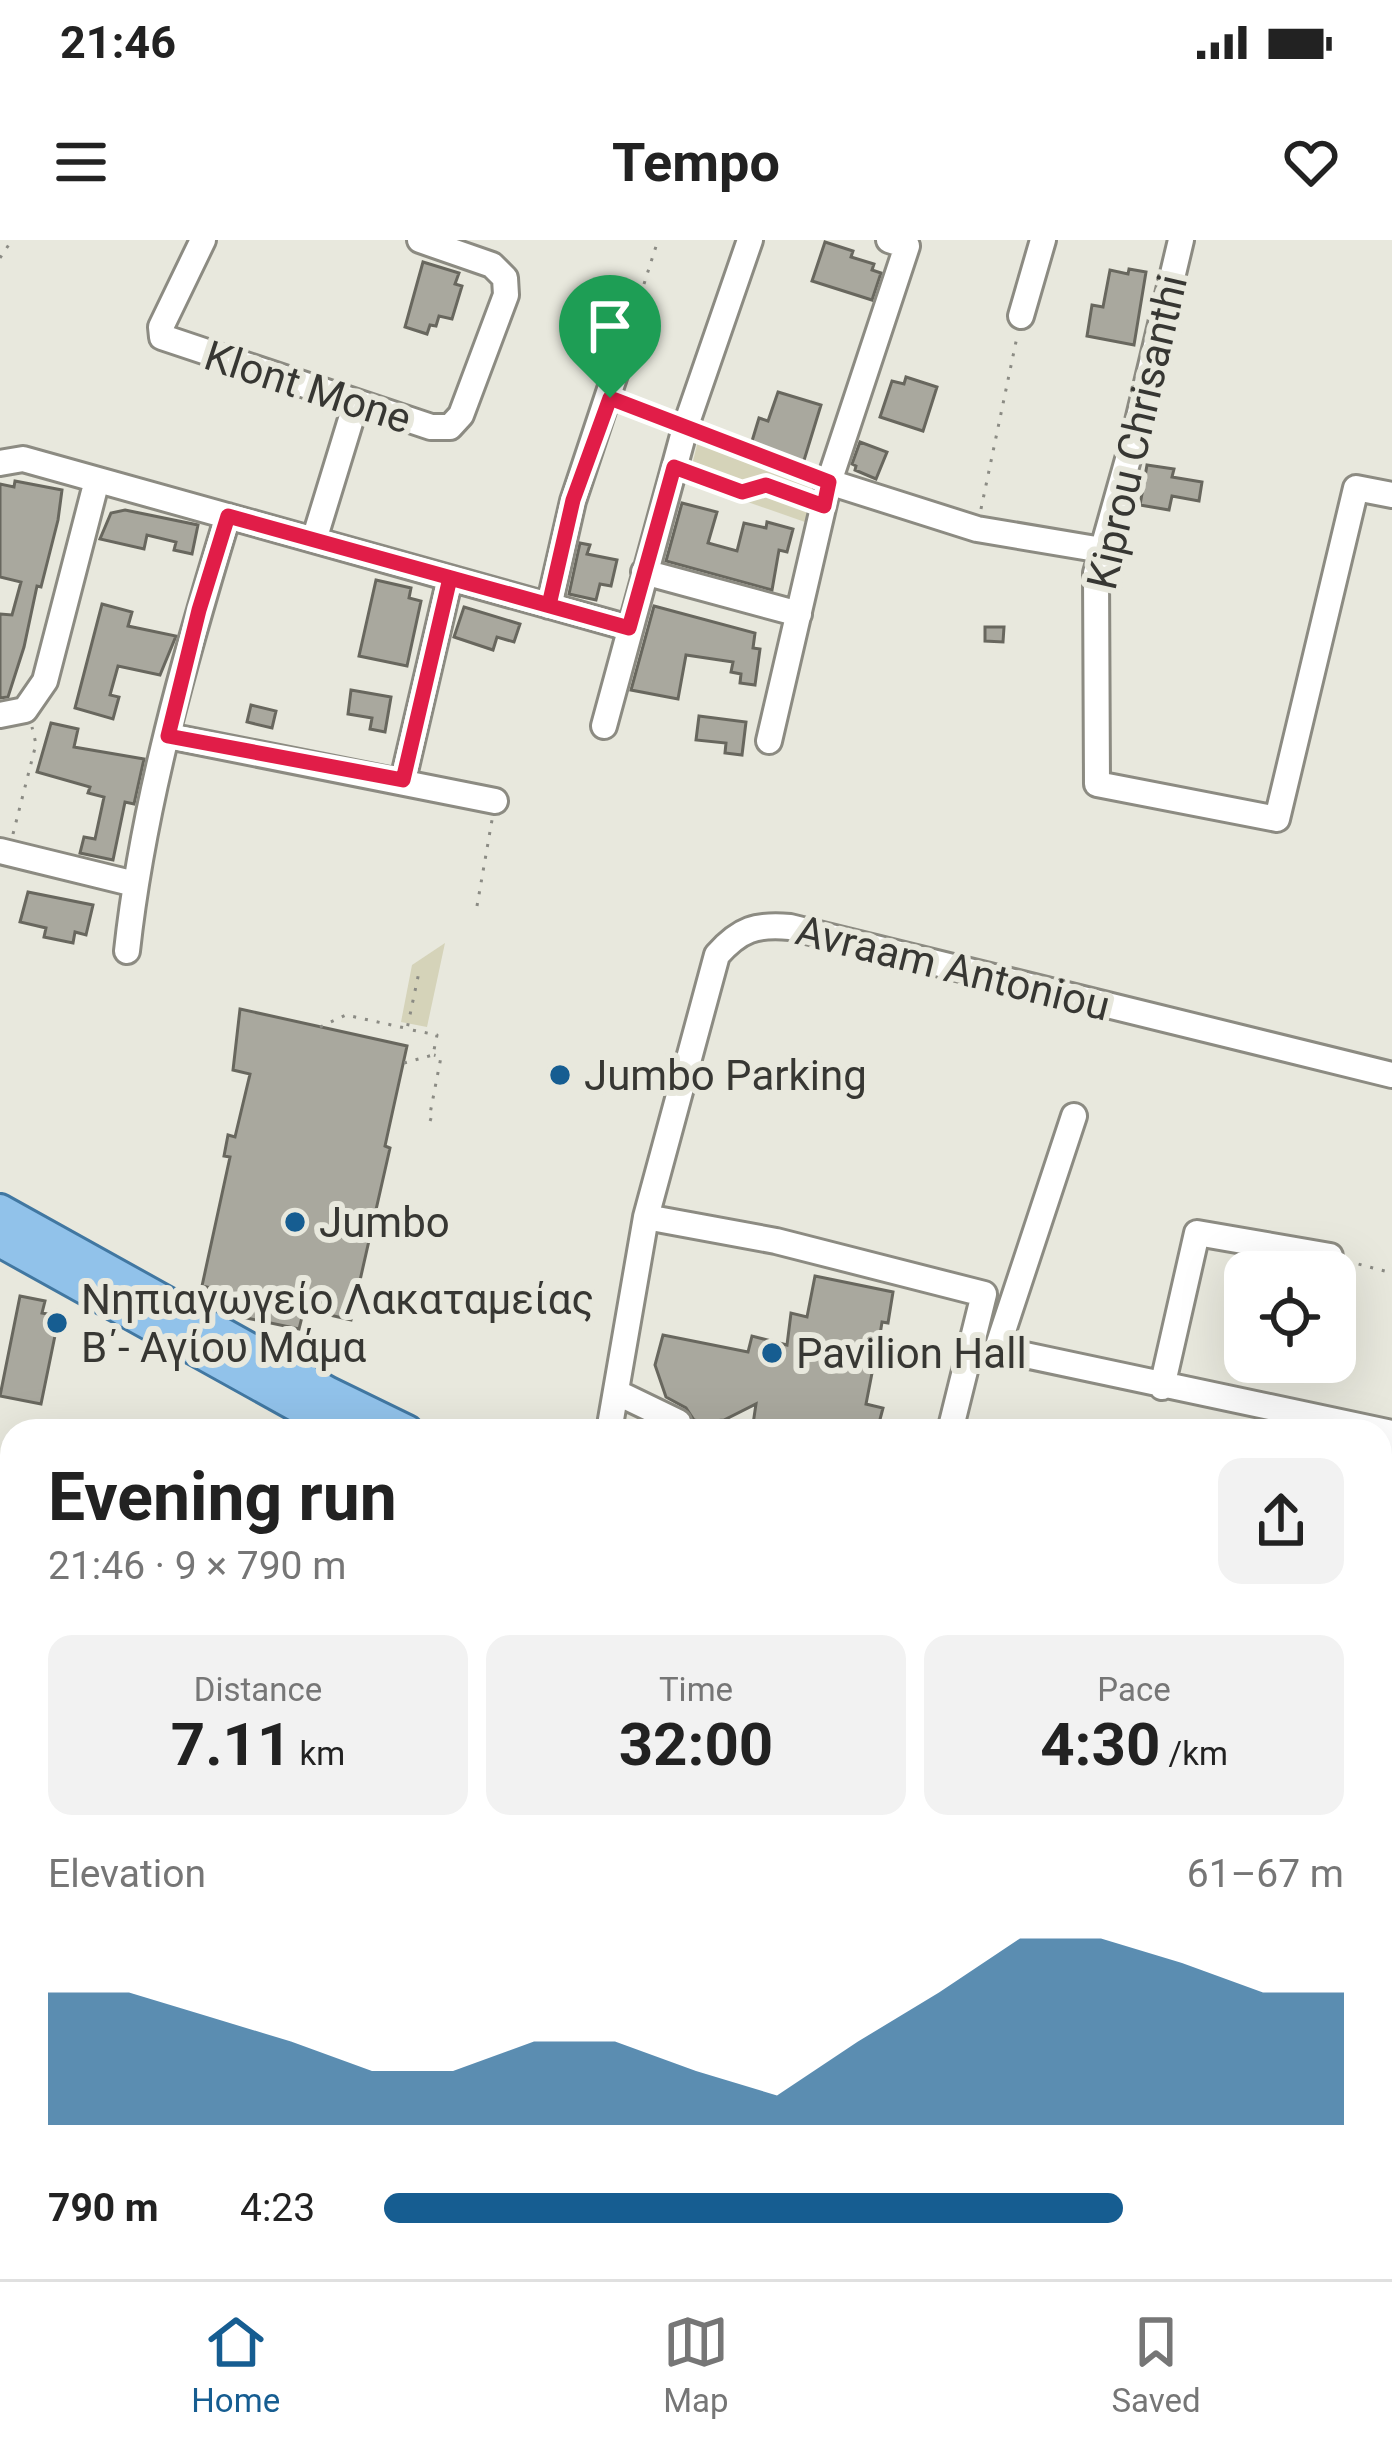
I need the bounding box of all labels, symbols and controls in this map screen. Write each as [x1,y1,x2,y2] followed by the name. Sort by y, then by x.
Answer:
[60,16,176,69] text: 21:46
[48,129,114,195] icon: menu
[1278,129,1344,195] icon: heart
[612,131,780,194] text: Tempo
[1077,270,1197,594] street label: Kiprou Chrisanthi
[559,275,661,398] pin
[577,293,643,359] icon: arrive
[199,331,417,443] street label: Klont Mone
[791,905,1115,1031] street label: Avraam Antoniou
[584,1051,867,1100] place label: Jumbo Parking
[547,1062,573,1088] marker: Jumbo Parking
[319,1198,450,1247] place label: Jumbo
[282,1209,308,1235] marker: Jumbo
[1224,1251,1356,1383] map controls
[1224,1251,1356,1383] button: locate
[81,1275,594,1372] place label: Νηπιαγωγείο Λακαταμείας Β΄- Αγίου Μάμα
[44,1310,70,1336] marker: Νηπιαγωγείο Λακαταμείας Β΄- Αγίου Μάμα
[796,1329,1027,1378] place label: Pavilion Hall
[759,1340,785,1366] marker: Pavilion Hall
[1218,1458,1344,1584] button: share
[48,1459,397,1536] text: Evening run
[48,1543,346,1589] text: 21:46 · 9 × 790 m
[194,1670,322,1709] text: Distance
[659,1670,733,1709] text: Time
[1097,1670,1171,1709] text: Pace
[171,1709,291,1780] text: 7.11
[619,1709,773,1780] text: 32:00
[1040,1709,1160,1780] text: 4:30
[291,1734,345,1773] text: km
[1160,1734,1228,1773] text: /km
[48,1851,206,1897] text: Elevation
[1187,1851,1344,1897] text: 61–67 m
[48,2185,159,2231] text: 790 m
[240,2185,315,2231] text: 4:23
[191,2309,280,2420] tab: Home
[663,2309,729,2420] tab: Map
[1111,2309,1201,2420] tab: Saved

